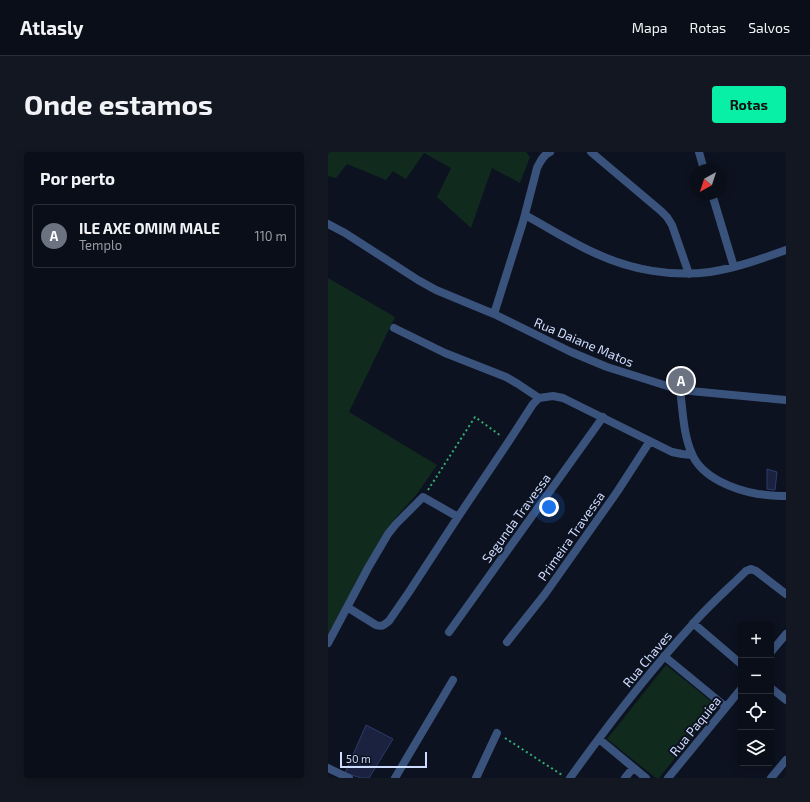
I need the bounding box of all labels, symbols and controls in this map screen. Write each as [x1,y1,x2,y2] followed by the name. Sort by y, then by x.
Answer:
[20,16,84,39] text: Atlasly
[632,19,668,36] text: Mapa
[690,19,726,36] text: Rotas
[748,19,790,36] text: Salvos
[712,86,786,123] button: Rotas
[24,87,213,121] text: Onde estamos
[690,164,726,200] north arrow
[40,168,115,188] text: Por perto
[79,219,220,237] text: ILE AXE OMIM MALE
[50,228,58,244] text: A
[255,228,287,244] text: 110 m
[79,237,122,253] text: Templo
[532,314,636,370] street label: Rua Daiane Matos
[668,366,694,396] pin: A
[478,470,554,566] street label: Segunda Travessa
[534,488,608,584] street label: Primeira Travessa
[539,497,559,517] your location
[738,622,774,766] map controls
[738,622,774,658] button: +
[619,628,675,690] street label: Rua Chaves
[738,658,774,694] button: −
[666,693,724,759] street label: Rua Paquiea
[738,694,774,730] button: locate
[738,730,774,766] button: layers
[340,750,427,769] scale bar
[346,752,371,765] text: 50 m

